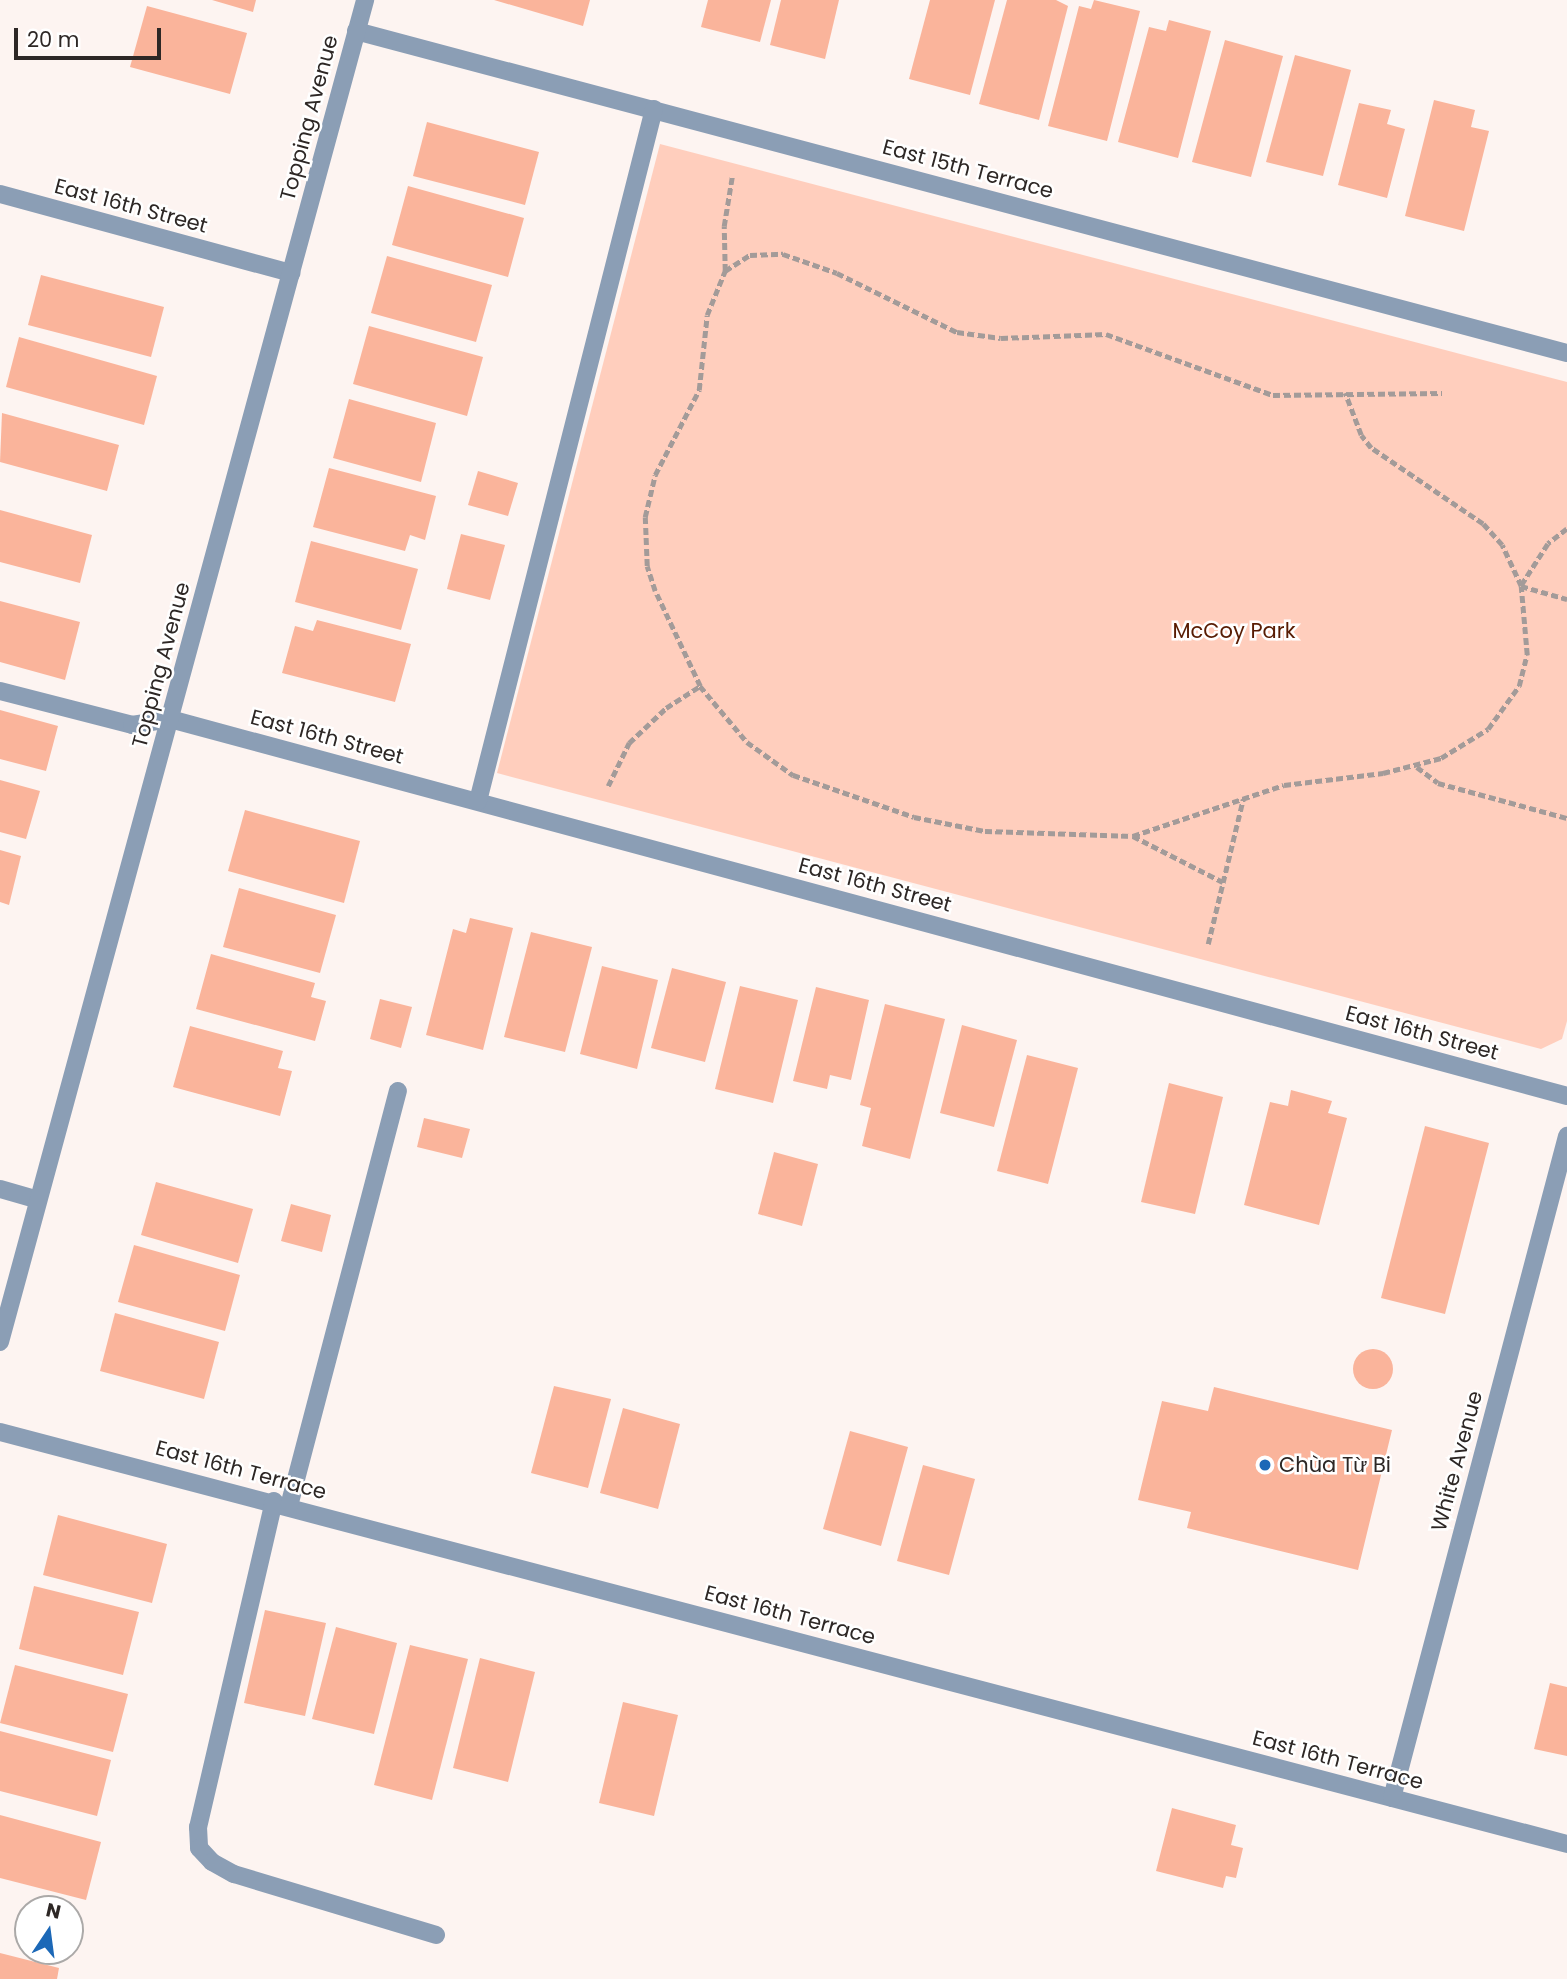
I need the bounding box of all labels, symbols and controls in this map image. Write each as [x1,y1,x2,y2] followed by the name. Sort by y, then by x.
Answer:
[18,14,164,58] scale bar
[27,25,80,54] text: 20 m
[275,32,343,204] street label: Topping Avenue
[880,134,1056,204] street label: East 15th Terrace
[52,173,210,239] street label: East 16th Street
[127,579,195,751] street label: Topping Avenue
[1173,618,1295,644] park label: McCoy Park
[248,704,406,770] street label: East 16th Street
[796,852,954,918] street label: East 16th Street
[1343,1000,1501,1066] street label: East 16th Street
[1426,1388,1488,1534] street label: White Avenue
[153,1435,329,1505] street label: East 16th Terrace
[1279,1452,1391,1478] place label: Chùa Từ Bi
[1257,1457,1273,1473] marker: Chùa Từ Bi
[702,1580,878,1650] street label: East 16th Terrace
[1250,1725,1426,1795] street label: East 16th Terrace
[14,1895,84,1965] north arrow
[43,1896,63,1926] text: N

